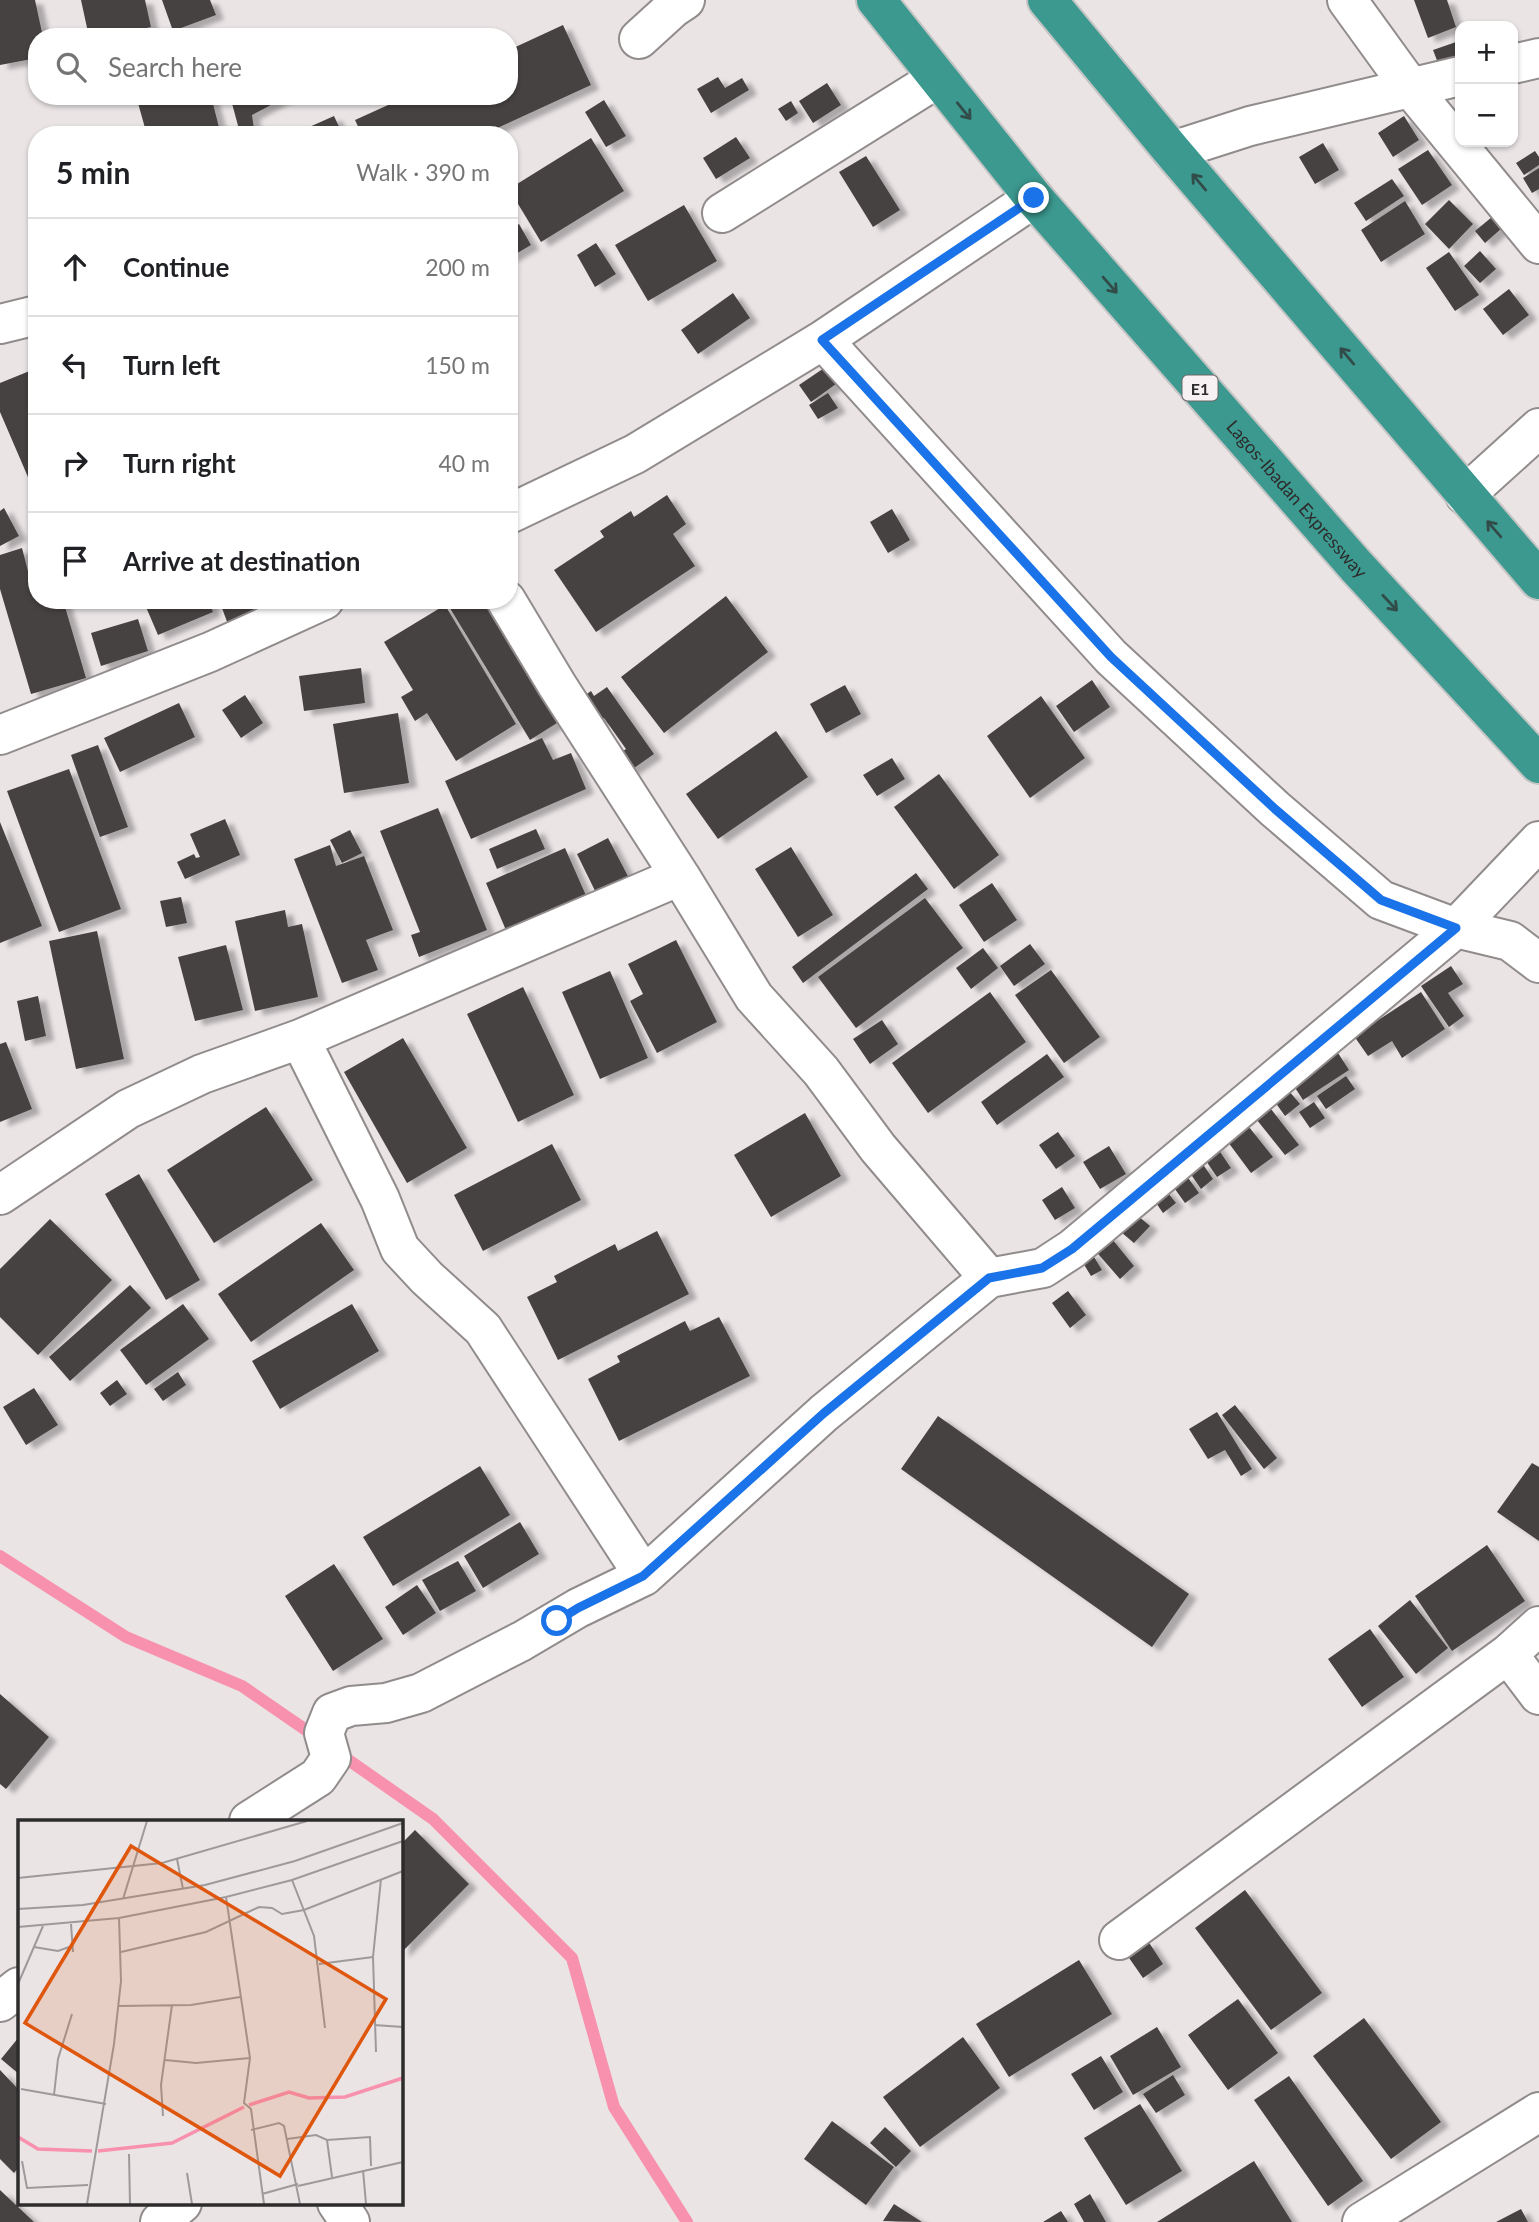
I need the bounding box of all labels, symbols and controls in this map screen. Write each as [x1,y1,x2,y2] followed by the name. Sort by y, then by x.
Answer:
[1455,21,1518,147] map controls
[1455,21,1518,84] button: +
[28,28,518,105] search box
[52,48,90,86] icon: search
[108,51,242,83] text: Search here
[1455,84,1518,147] button: −
[956,101,972,119] one-way arrow
[56,154,130,190] text: 5 min
[356,158,490,186] text: Walk · 390 m
[1191,174,1207,192] one-way arrow
[1018,182,1049,213] route end
[56,248,94,286] icon: ahead
[123,251,229,283] text: Continue
[425,253,490,281] text: 200 m
[1102,276,1118,294] one-way arrow
[56,346,94,384] icon: left
[1339,347,1355,365] one-way arrow
[123,349,220,381] text: Turn left
[425,351,490,379] text: 150 m
[1182,376,1218,400] road number: E1
[1222,415,1373,583] street label: Lagos-Ibadan Expressway
[56,444,94,482] icon: right
[123,447,236,479] text: Turn right
[439,449,490,477] text: 40 m
[1486,520,1502,538] one-way arrow
[56,542,94,580] icon: arrive
[123,545,360,577] text: Arrive at destination
[1382,594,1398,612] one-way arrow
[541,1605,572,1636] route start
[18,1820,402,2204] inset map

